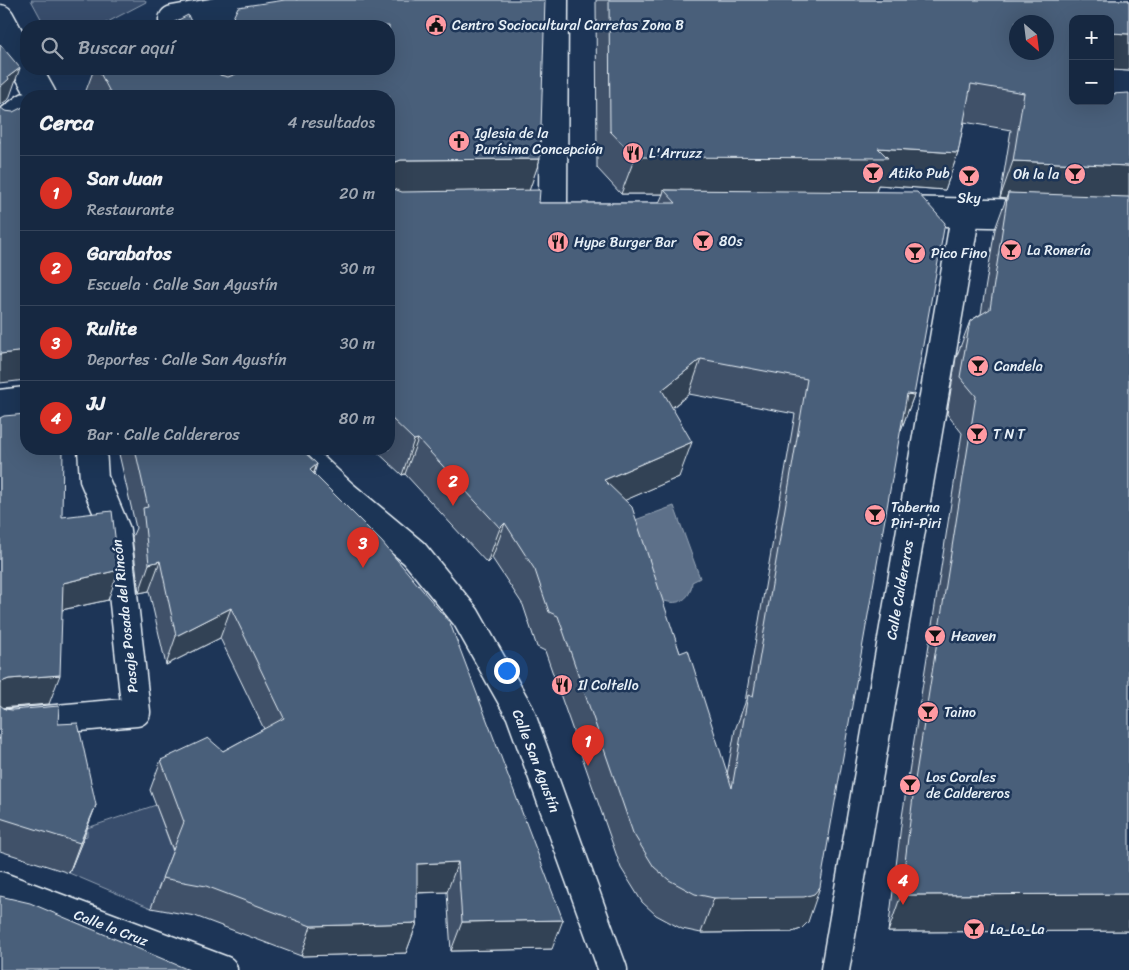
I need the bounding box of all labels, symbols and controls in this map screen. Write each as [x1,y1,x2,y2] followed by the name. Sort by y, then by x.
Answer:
[424,13,448,37] public building icon: Centro Sociocultural Carretas Zona B
[452,13,684,38] place label: Centro Sociocultural Carretas Zona B
[1009,15,1054,60] north arrow
[1069,15,1114,105] map controls
[1069,15,1114,60] button: +
[20,20,395,75] search box
[78,31,175,64] text: Buscar aquí
[38,34,66,62] icon: search
[1069,60,1114,105] button: −
[40,104,94,142] text: Cerca
[287,108,375,137] text: 4 resultados
[474,121,603,162] place label: Iglesia de la Purísima Concepción
[447,129,471,153] church icon: Iglesia de la Purísima Concepción
[621,141,645,165] restaurant icon: L'Arruzz
[649,141,703,166] place label: L'Arruzz
[861,161,885,185] bar icon: Atiko Pub
[888,161,950,186] place label: Atiko Pub
[87,162,163,195] text: San Juan
[1013,162,1060,187] place label: Oh la la
[1063,162,1087,186] bar icon: Oh la la
[957,164,981,188] bar icon: Sky
[53,179,59,208] text: 1
[339,179,375,208] text: 20 m
[957,186,981,211] place label: Sky
[87,195,174,224] text: Restaurante
[691,229,715,253] bar icon: 80s
[719,229,743,254] place label: 80s
[546,230,570,254] restaurant icon: Hype Burger Bar
[574,230,678,255] place label: Hype Burger Bar
[87,237,171,270] text: Garabatos
[999,238,1023,262] bar icon: La Ronería
[1027,238,1091,263] place label: La Ronería
[903,241,927,265] bar icon: Pico Fino
[931,241,987,266] place label: Pico Fino
[51,254,61,283] text: 2
[340,254,375,283] text: 30 m
[87,270,278,299] text: Escuela · Calle San Agustín
[87,312,137,345] text: Rulite
[52,329,60,358] text: 3
[340,329,375,358] text: 30 m
[87,345,287,374] text: Deportes · Calle San Agustín
[966,354,990,378] bar icon: Candela
[994,354,1043,379] place label: Candela
[87,387,105,420] text: JJ
[51,404,61,433] text: 4
[339,404,375,433] text: 80 m
[87,420,240,449] text: Bar · Calle Caldereros
[965,422,989,446] bar icon: T N T
[993,422,1026,447] place label: T N T
[437,465,469,506] pin: 2
[891,495,942,536] place label: Taberna Piri-Piri
[863,503,887,527] bar icon: Taberna Piri-Piri
[347,527,379,568] pin: 3
[104,538,145,694] street label: Pasaje Posada del Rincón
[879,538,921,642] street label: Calle Caldereros
[923,624,947,648] bar icon: Heaven
[951,624,996,649] place label: Heaven
[494,658,520,684] your location
[550,673,574,697] restaurant icon: Il Coltello
[577,673,639,698] place label: Il Coltello
[916,700,940,724] bar icon: Taino
[944,700,976,725] place label: Taino
[505,706,567,817] street label: Calle San Agustín
[572,725,604,766] pin: 1
[926,765,1010,806] place label: Los Corales de Caldereros
[898,773,922,797] bar icon: Los Corales de Caldereros
[887,864,919,905] pin: 4
[70,902,152,954] street label: Calle la Cruz
[962,917,986,941] bar icon: La_Lo_La
[990,917,1045,942] place label: La_Lo_La

